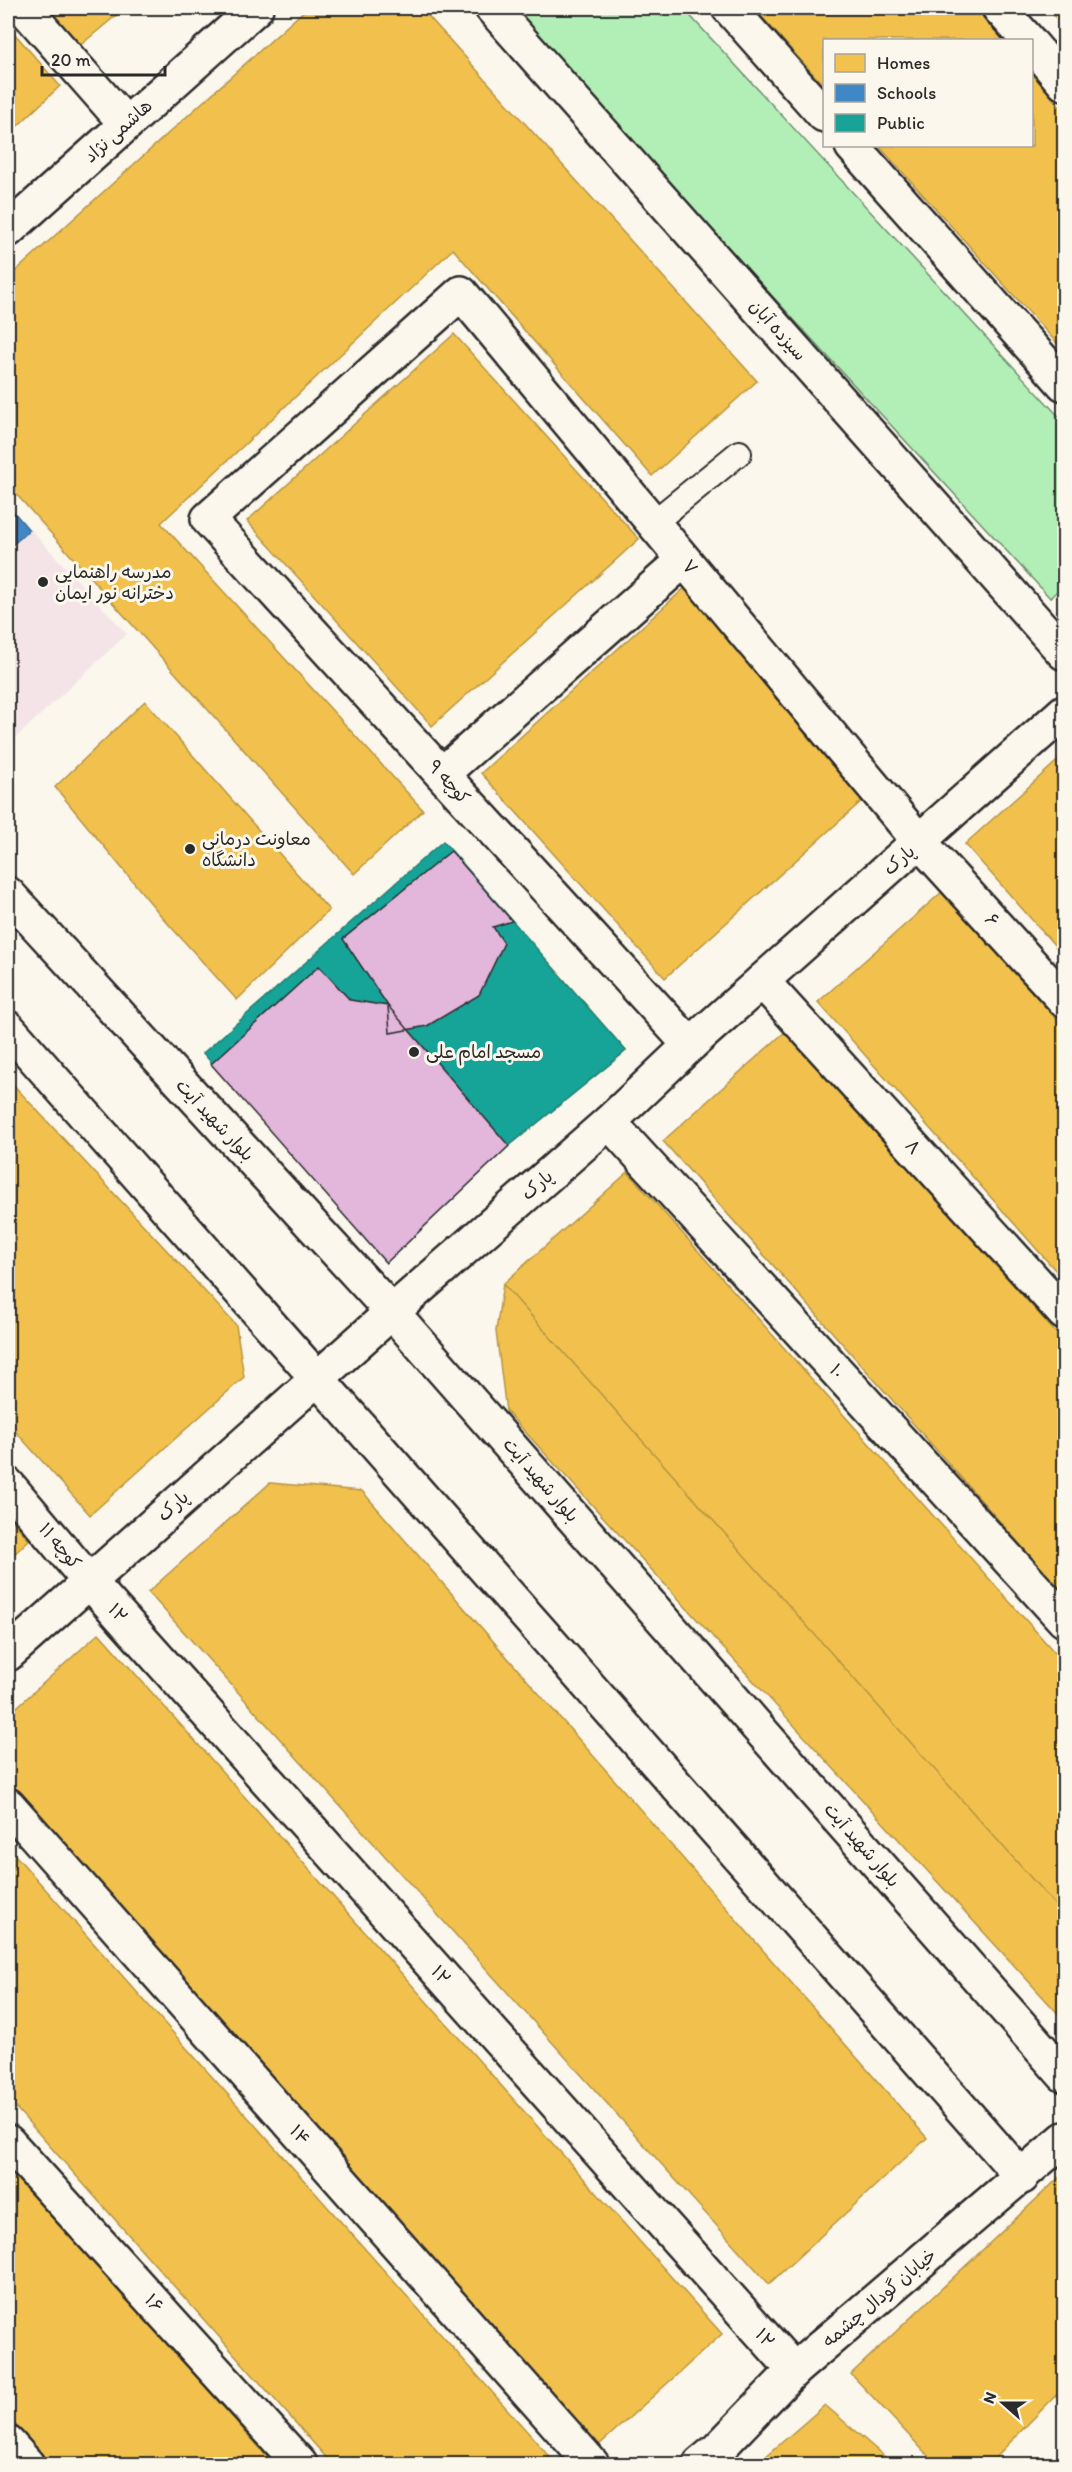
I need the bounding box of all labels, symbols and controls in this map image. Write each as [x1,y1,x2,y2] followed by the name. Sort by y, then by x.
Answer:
[42,39,165,77] scale bar
[823,39,1033,147] legend
[51,49,91,71] text: 20 m
[877,52,930,74] text: Homes
[877,82,936,104] text: Schools
[79,95,157,167] street label: هاشمی نژاد
[877,112,925,134] text: Public
[745,295,811,365] street label: سیزده آبان
[677,555,703,579] street label: ۷
[55,561,174,604] place label: مدرسه راهنمایی دخترانه نور ایمان
[36,575,50,589] marker: مدرسه راهنمایی دخترانه نور ایمان
[423,755,475,810] street label: کوچه ۹
[202,828,311,871] place label: معاونت درمانی دانشگاه
[879,840,920,881] street label: پارک
[183,842,197,856] marker: معاونت درمانی دانشگاه
[980,909,1004,931] street label: ۶
[426,1041,541,1066] place label: مسجد امام علی
[407,1045,421,1059] marker: مسجد امام علی
[171,1074,259,1166] street label: بلوار شهید آیت
[901,1135,925,1159] street label: ۸
[517,1165,558,1206] street label: پارک
[825,1359,849,1383] street label: ۱۰
[498,1433,584,1527] street label: بلوار شهید آیت
[153,1486,194,1527] street label: پارک
[34,1518,86,1575] street label: کوچه ۱۱
[104,1599,132,1627] street label: ۱۲
[819,1798,905,1892] street label: بلوار شهید آیت
[427,1961,455,1989] street label: ۱۲
[285,2120,315,2150] street label: ۱۴
[817,2244,941,2353] street label: خیابان گودال چشمه
[140,2289,168,2317] street label: ۱۶
[751,2324,779,2352] street label: ۱۲
[973,2373,1033,2433] north arrow
[979,2389,1000,2406] text: N

